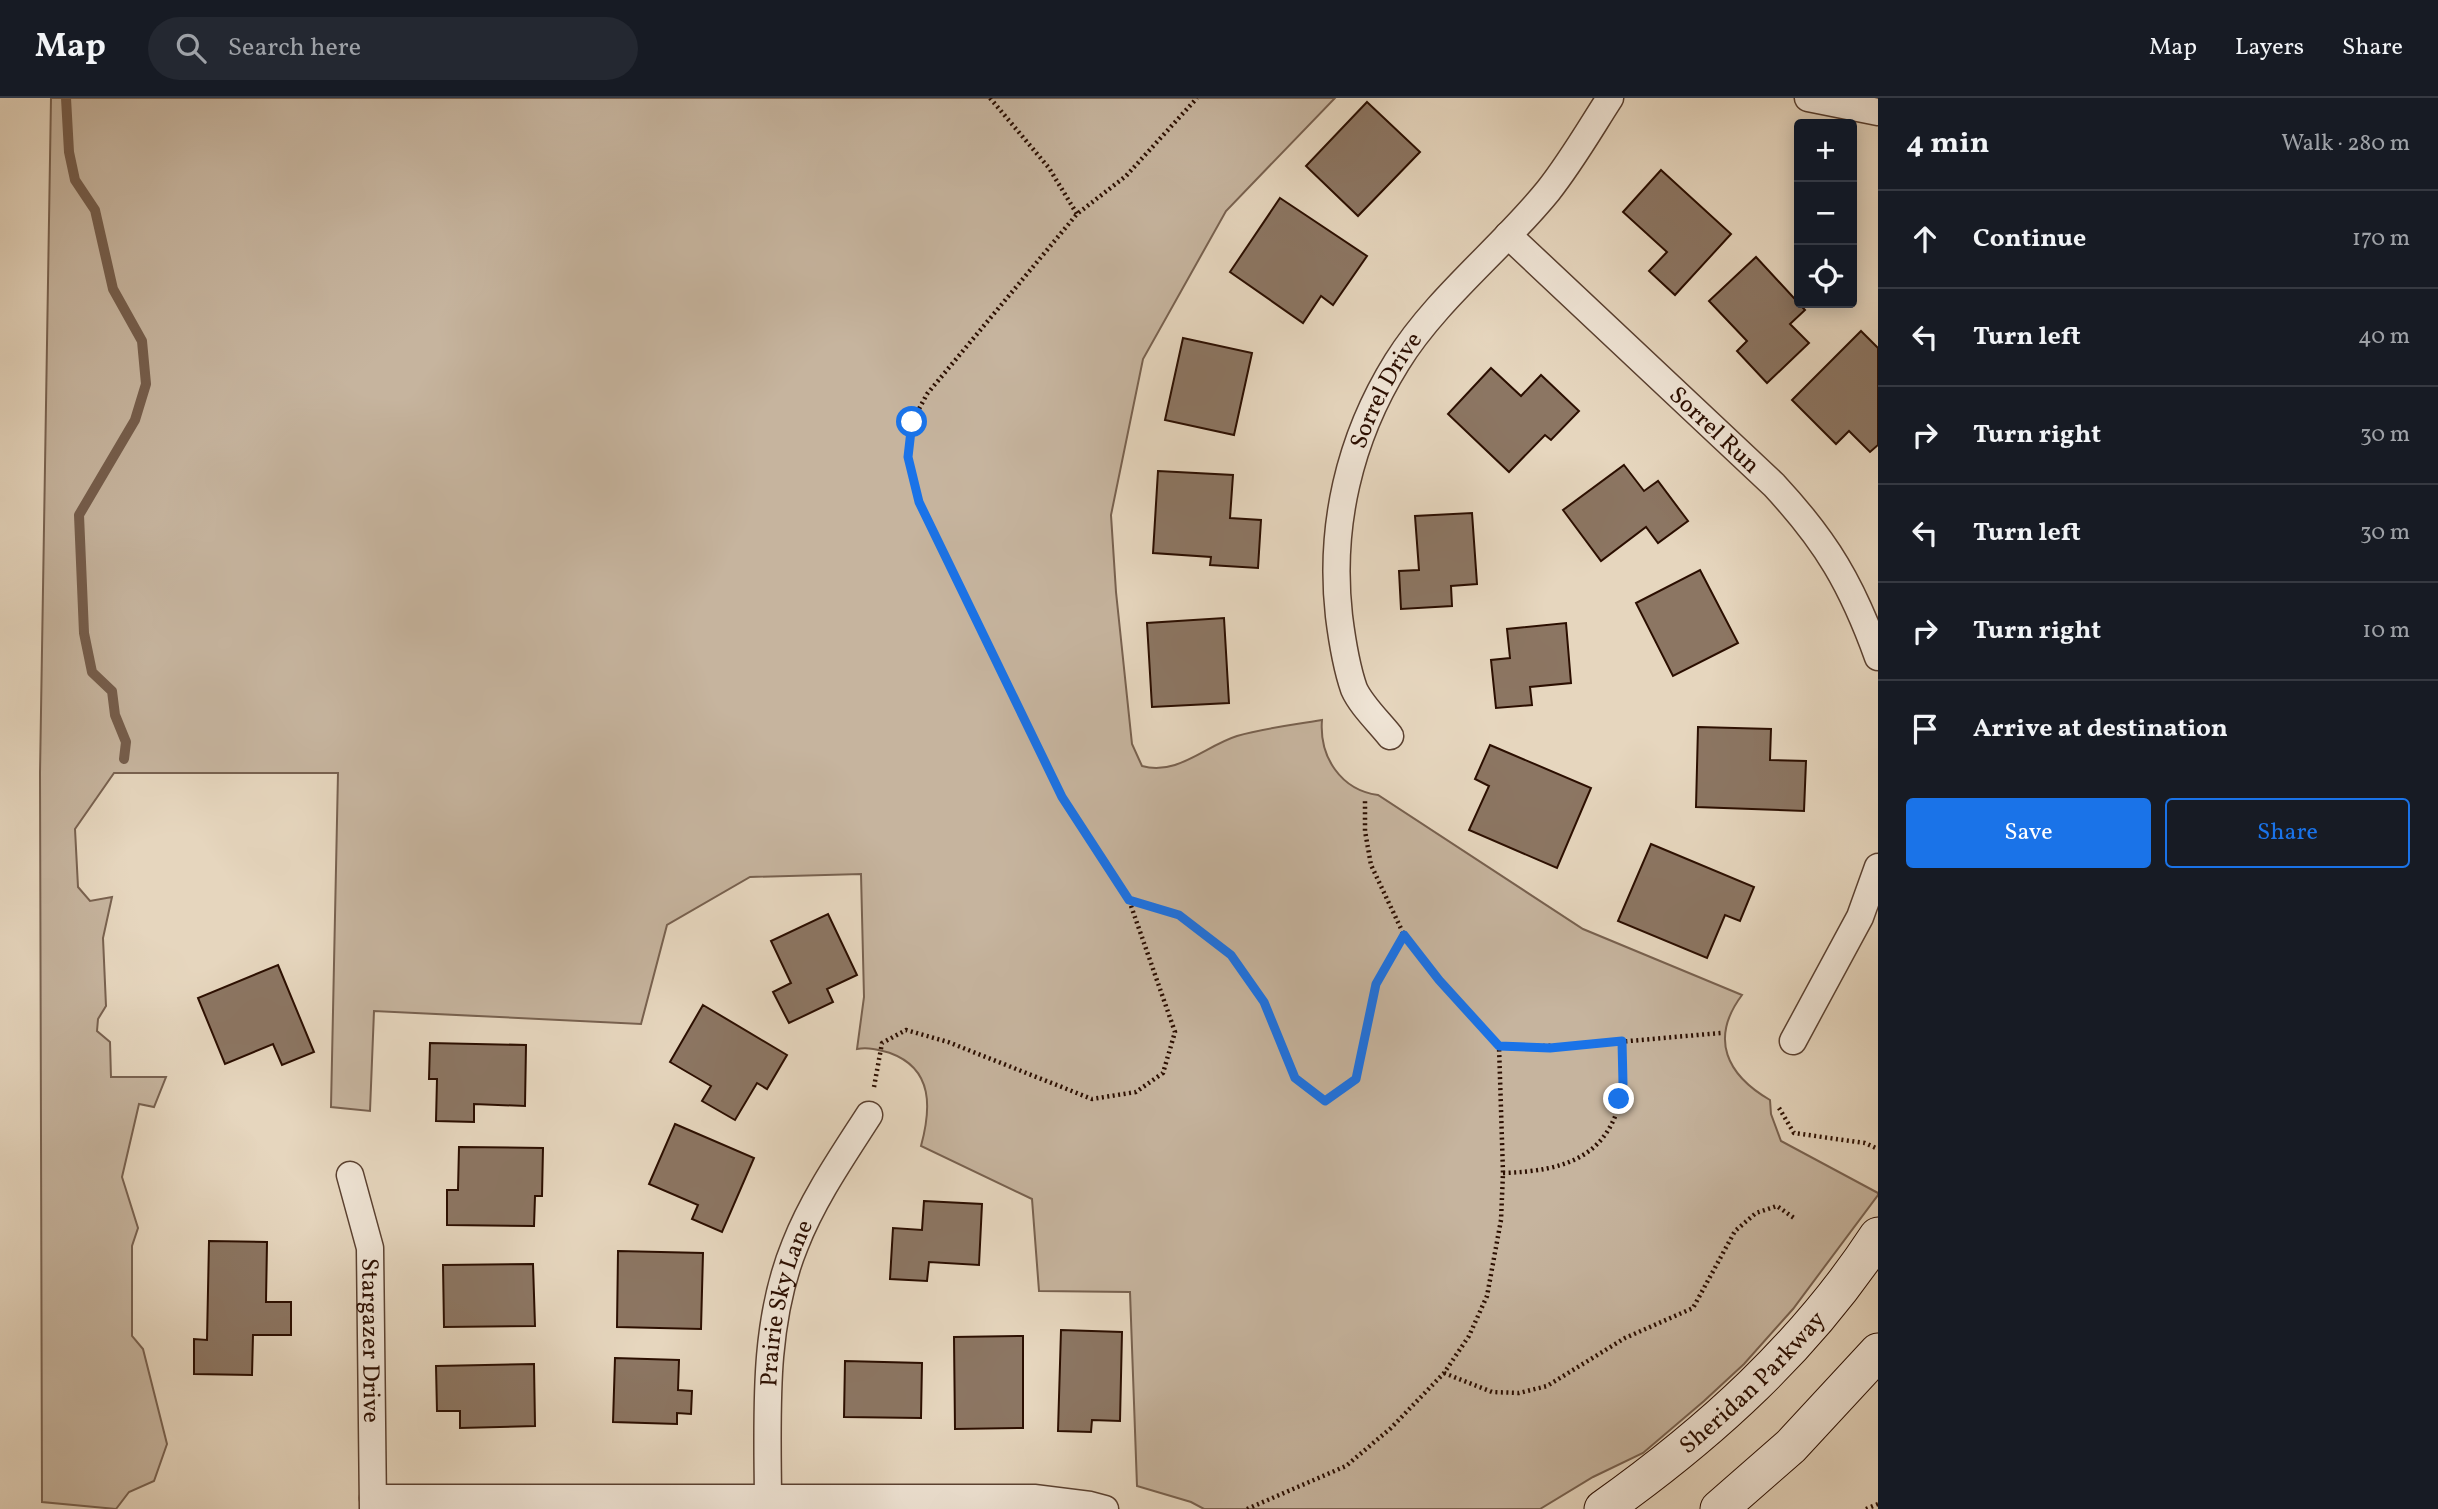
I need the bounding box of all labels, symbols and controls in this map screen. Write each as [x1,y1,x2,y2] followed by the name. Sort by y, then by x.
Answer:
[148,17,638,80] search box
[35,25,106,71] text: Map
[172,29,210,67] icon: search
[228,30,361,66] text: Search here
[2149,31,2197,65] text: Map
[2235,31,2304,65] text: Layers
[2342,31,2403,65] text: Share
[1794,119,1857,308] map controls
[1794,119,1857,182] button: +
[1906,123,1990,165] text: 4 min
[2281,128,2410,160] text: Walk · 280 m
[1794,182,1857,245] button: −
[1906,220,1944,258] icon: ahead
[1973,221,2086,257] text: Continue
[2352,223,2410,255] text: 170 m
[1794,245,1857,308] button: locate
[1906,318,1944,356] icon: left
[1973,319,2081,355] text: Turn left
[2358,321,2410,353] text: 40 m
[1342,325,1431,454] street label: Sorrel Drive
[1660,380,1767,482] street label: Sorrel Run
[896,406,927,437] route start
[1906,416,1944,454] icon: right
[1973,417,2101,453] text: Turn right
[2360,419,2410,451] text: 30 m
[1906,514,1944,552] icon: left
[1973,515,2081,551] text: Turn left
[2360,517,2410,549] text: 30 m
[1906,612,1944,650] icon: right
[1973,613,2101,649] text: Turn right
[2362,615,2410,647] text: 10 m
[1906,710,1944,748] icon: arrive
[1973,711,2228,747] text: Arrive at destination
[1906,798,2151,868] button: Save
[2165,798,2410,868] button: Share
[1603,1083,1634,1114] route end
[753,1215,823,1388] street label: Prairie Sky Lane
[351,1258,387,1423] street label: Stargazer Drive
[1673,1304,1834,1463] street label: Sheridan Parkway

